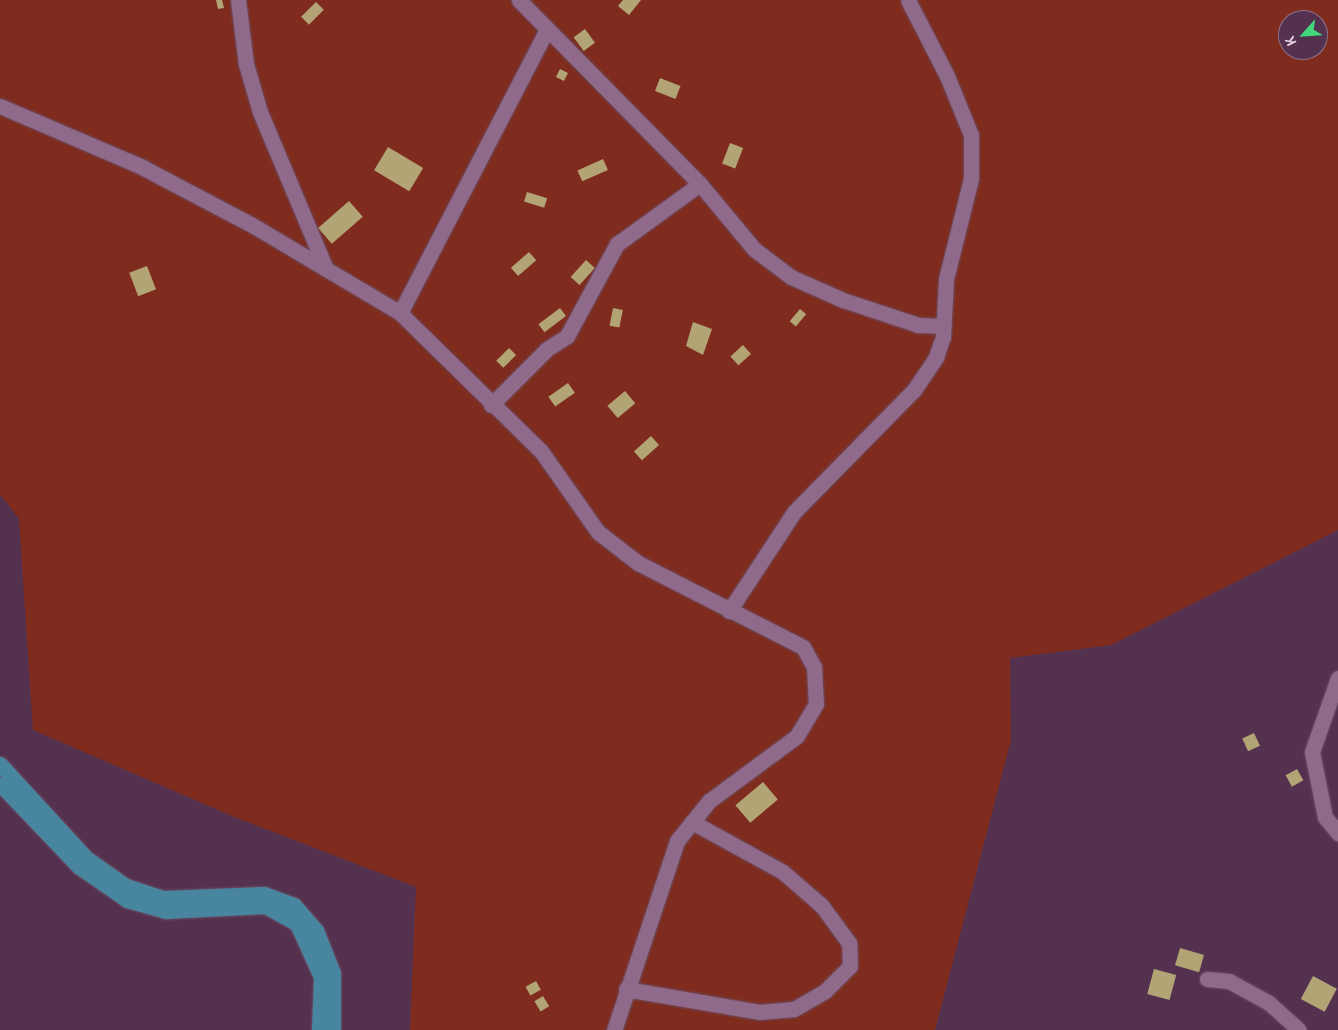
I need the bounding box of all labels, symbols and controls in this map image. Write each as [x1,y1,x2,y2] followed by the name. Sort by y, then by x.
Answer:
[1278,10,1328,60] north arrow
[1281,33,1300,49] text: K

